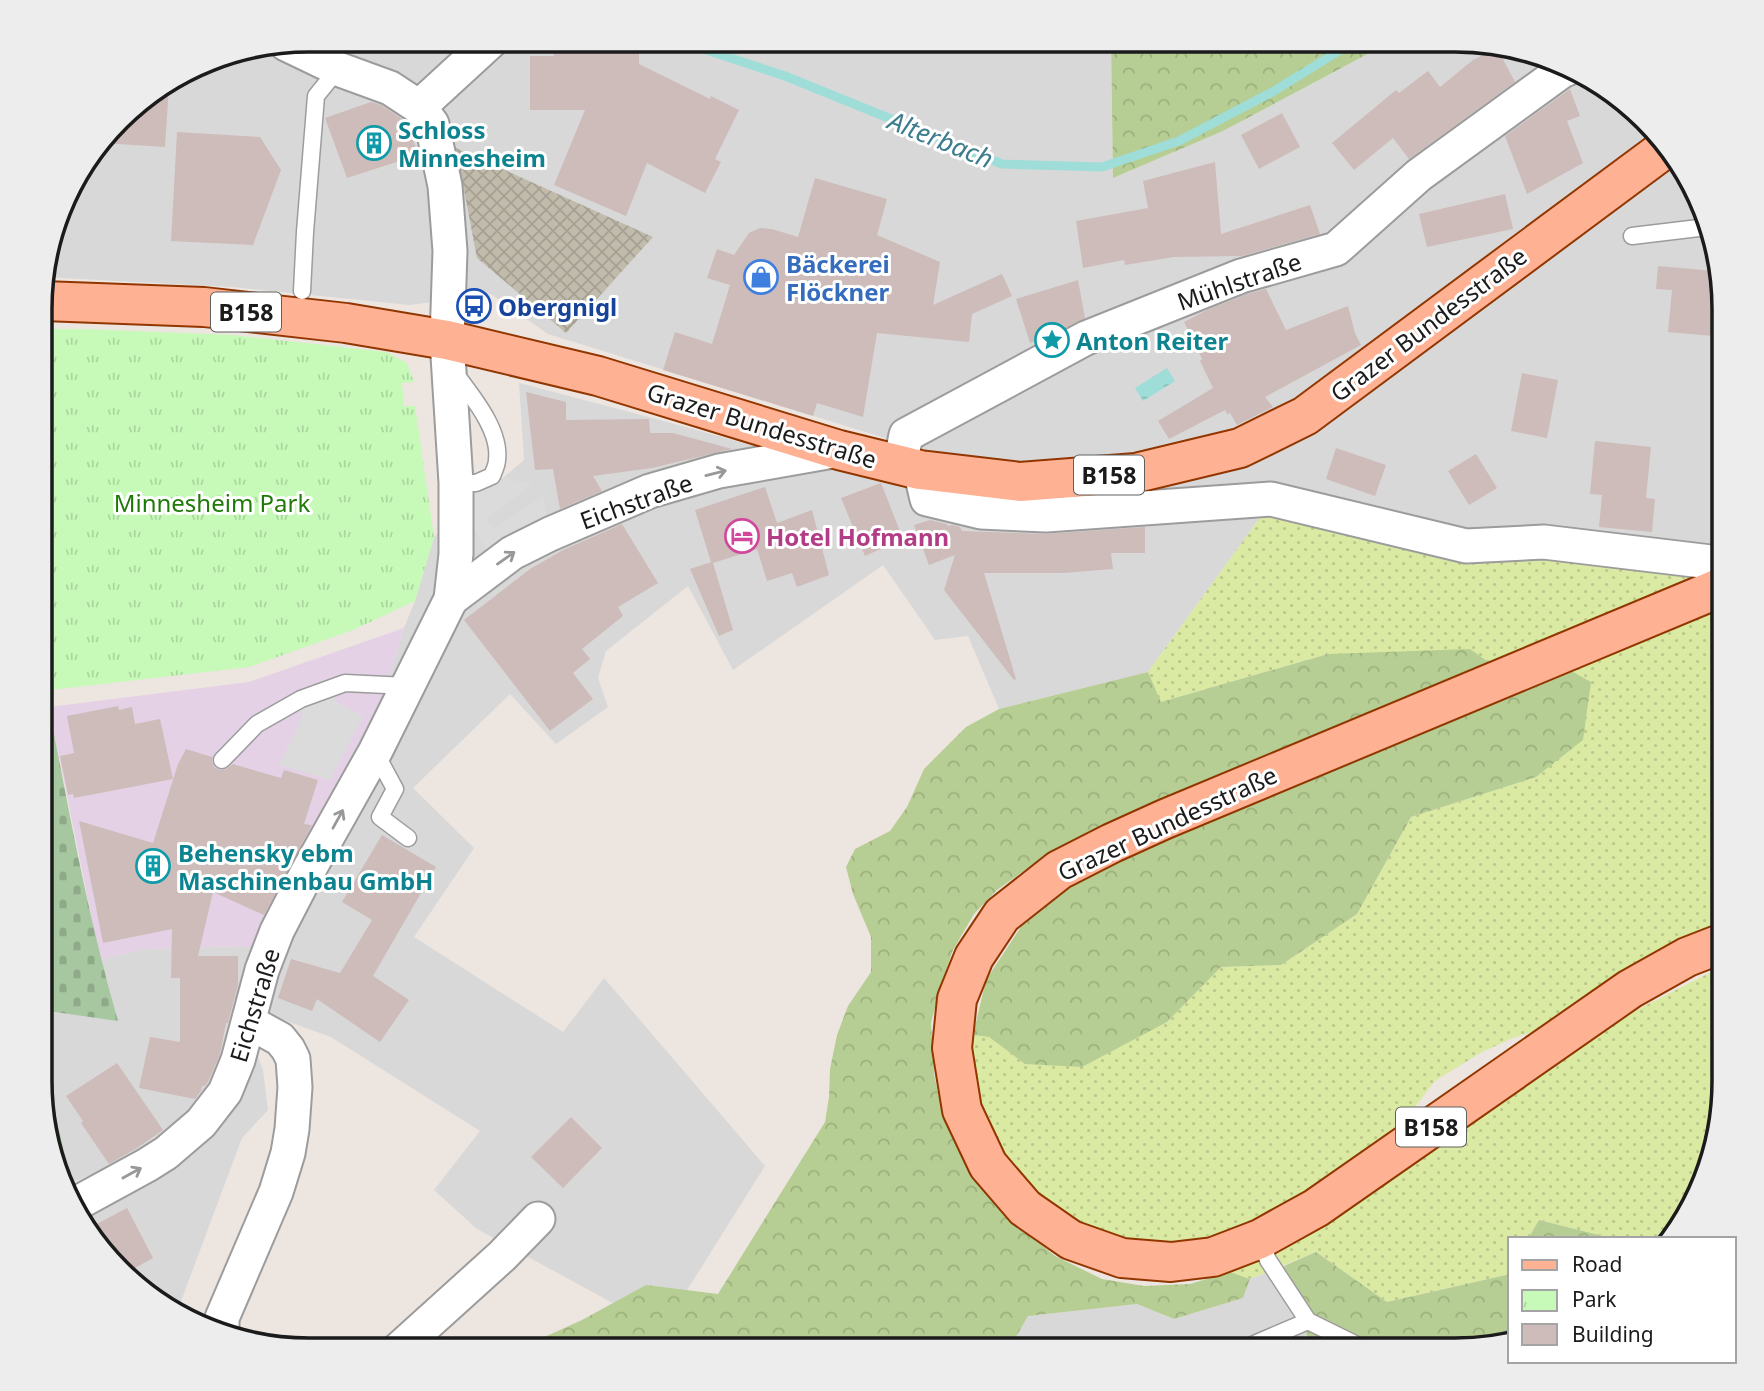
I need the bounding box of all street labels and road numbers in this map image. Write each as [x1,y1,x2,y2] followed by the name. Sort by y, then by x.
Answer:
[1323,239,1533,409] street label: Grazer Bundesstraße
[1172,244,1306,318] street label: Mühlstraße
[211,292,281,332] road number: B158
[643,374,881,476] street label: Grazer Bundesstraße
[1074,456,1144,495] road number: B158
[575,465,697,537] street label: Eichstraße
[1052,758,1282,888] street label: Grazer Bundesstraße
[221,944,287,1066] street label: Eichstraße
[1396,1108,1466,1146] road number: B158

